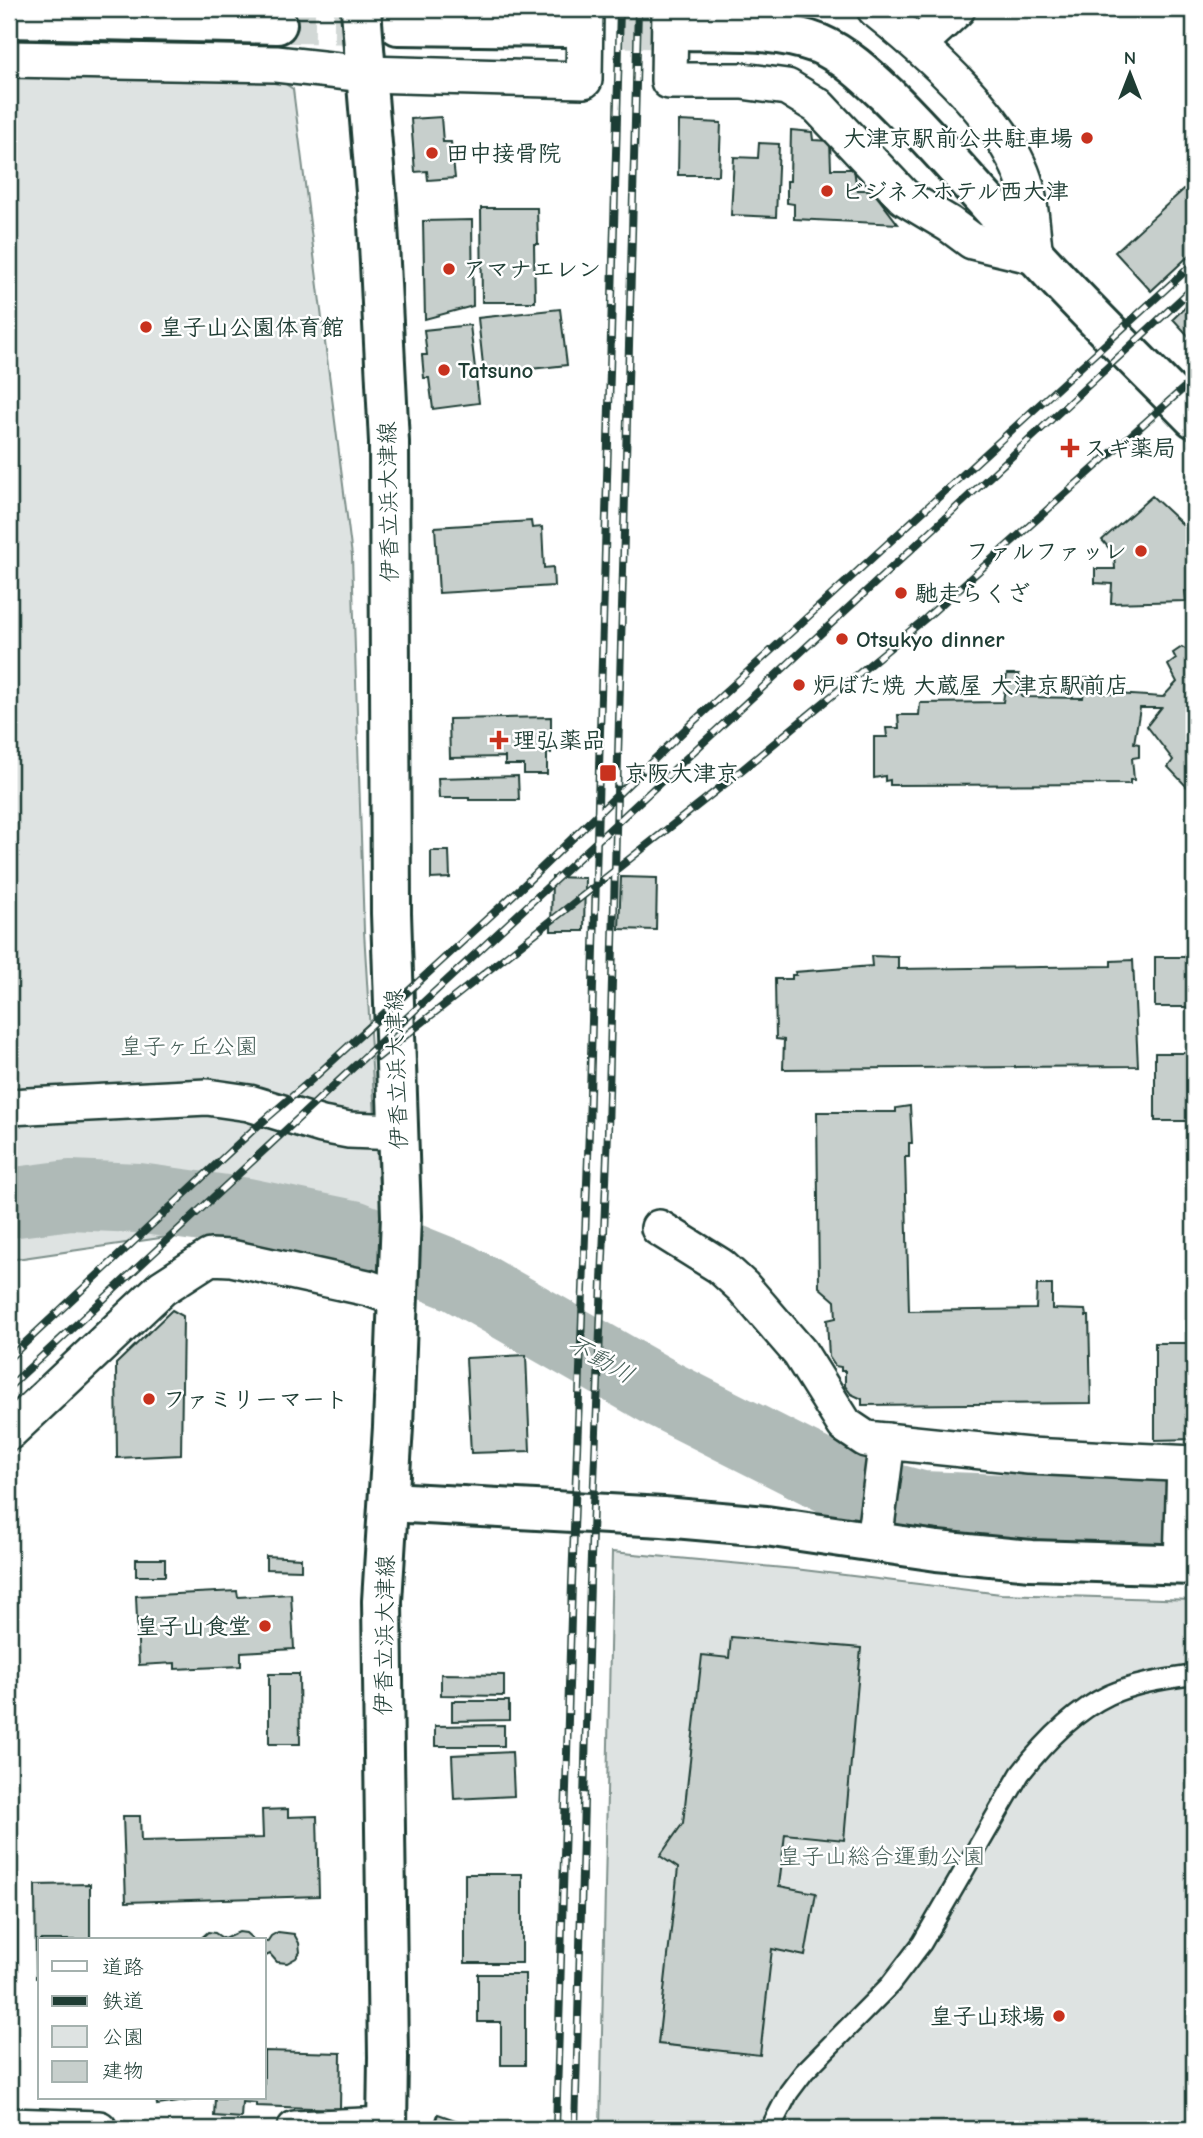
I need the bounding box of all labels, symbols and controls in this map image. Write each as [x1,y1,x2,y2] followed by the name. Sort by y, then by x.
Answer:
[1094,38,1164,108] north arrow
[1124,47,1136,69] text: N
[843,125,1073,152] place label: 大津京駅前公共駐車場
[1079,130,1095,146] marker: 大津京駅前公共駐車場
[446,140,561,167] place label: 田中接骨院
[424,145,440,161] marker: 田中接骨院
[841,178,1069,205] place label: ビジネスホテル西大津
[819,183,835,199] marker: ビジネスホテル西大津
[463,256,601,283] place label: アマナエレン
[441,261,457,277] marker: アマナエレン
[160,314,344,341] place label: 皇子山公園体育館
[138,319,154,335] marker: 皇子山公園体育館
[458,357,534,384] place label: Tatsuno
[436,362,452,378] marker: Tatsuno
[374,421,403,583] street label: 伊香立浜大津線
[1084,435,1176,462] place label: スギ薬局
[1062,440,1078,456] marker: スギ薬局
[966,538,1127,565] place label: ファルファッレ
[1133,543,1149,559] marker: ファルファッレ
[915,580,1030,607] place label: 馳走らくざ
[893,585,909,601] marker: 馳走らくざ
[856,626,1005,653] place label: Otsukyo dinner
[834,631,850,647] marker: Otsukyo dinner
[813,672,1128,699] place label: 炉ばた焼 大蔵屋 大津京駅前店
[791,677,807,693] marker: 炉ばた焼 大蔵屋 大津京駅前店
[513,727,605,754] place label: 理弘薬品
[491,732,507,748] marker: 理弘薬品
[624,760,739,787] place label: 京阪大津京
[598,763,618,783] marker: 京阪大津京
[380,988,413,1150] street label: 伊香立浜大津線
[120,1033,258,1060] park label: 皇子ヶ丘公園
[563,1329,639,1389] water label: 不動川
[163,1386,348,1413] place label: ファミリーマート
[141,1391,157,1407] marker: ファミリーマート
[370,1554,399,1716] street label: 伊香立浜大津線
[136,1613,251,1640] place label: 皇子山食堂
[257,1618,273,1634] marker: 皇子山食堂
[779,1843,986,1870] park label: 皇子山総合運動公園
[38,1938,266,2100] legend
[102,1955,144,1979] text: 道路
[102,1989,144,2013] text: 鉄道
[930,2003,1045,2030] place label: 皇子山球場
[1051,2008,1067,2024] marker: 皇子山球場
[102,2025,144,2049] text: 公園
[102,2059,144,2083] text: 建物

